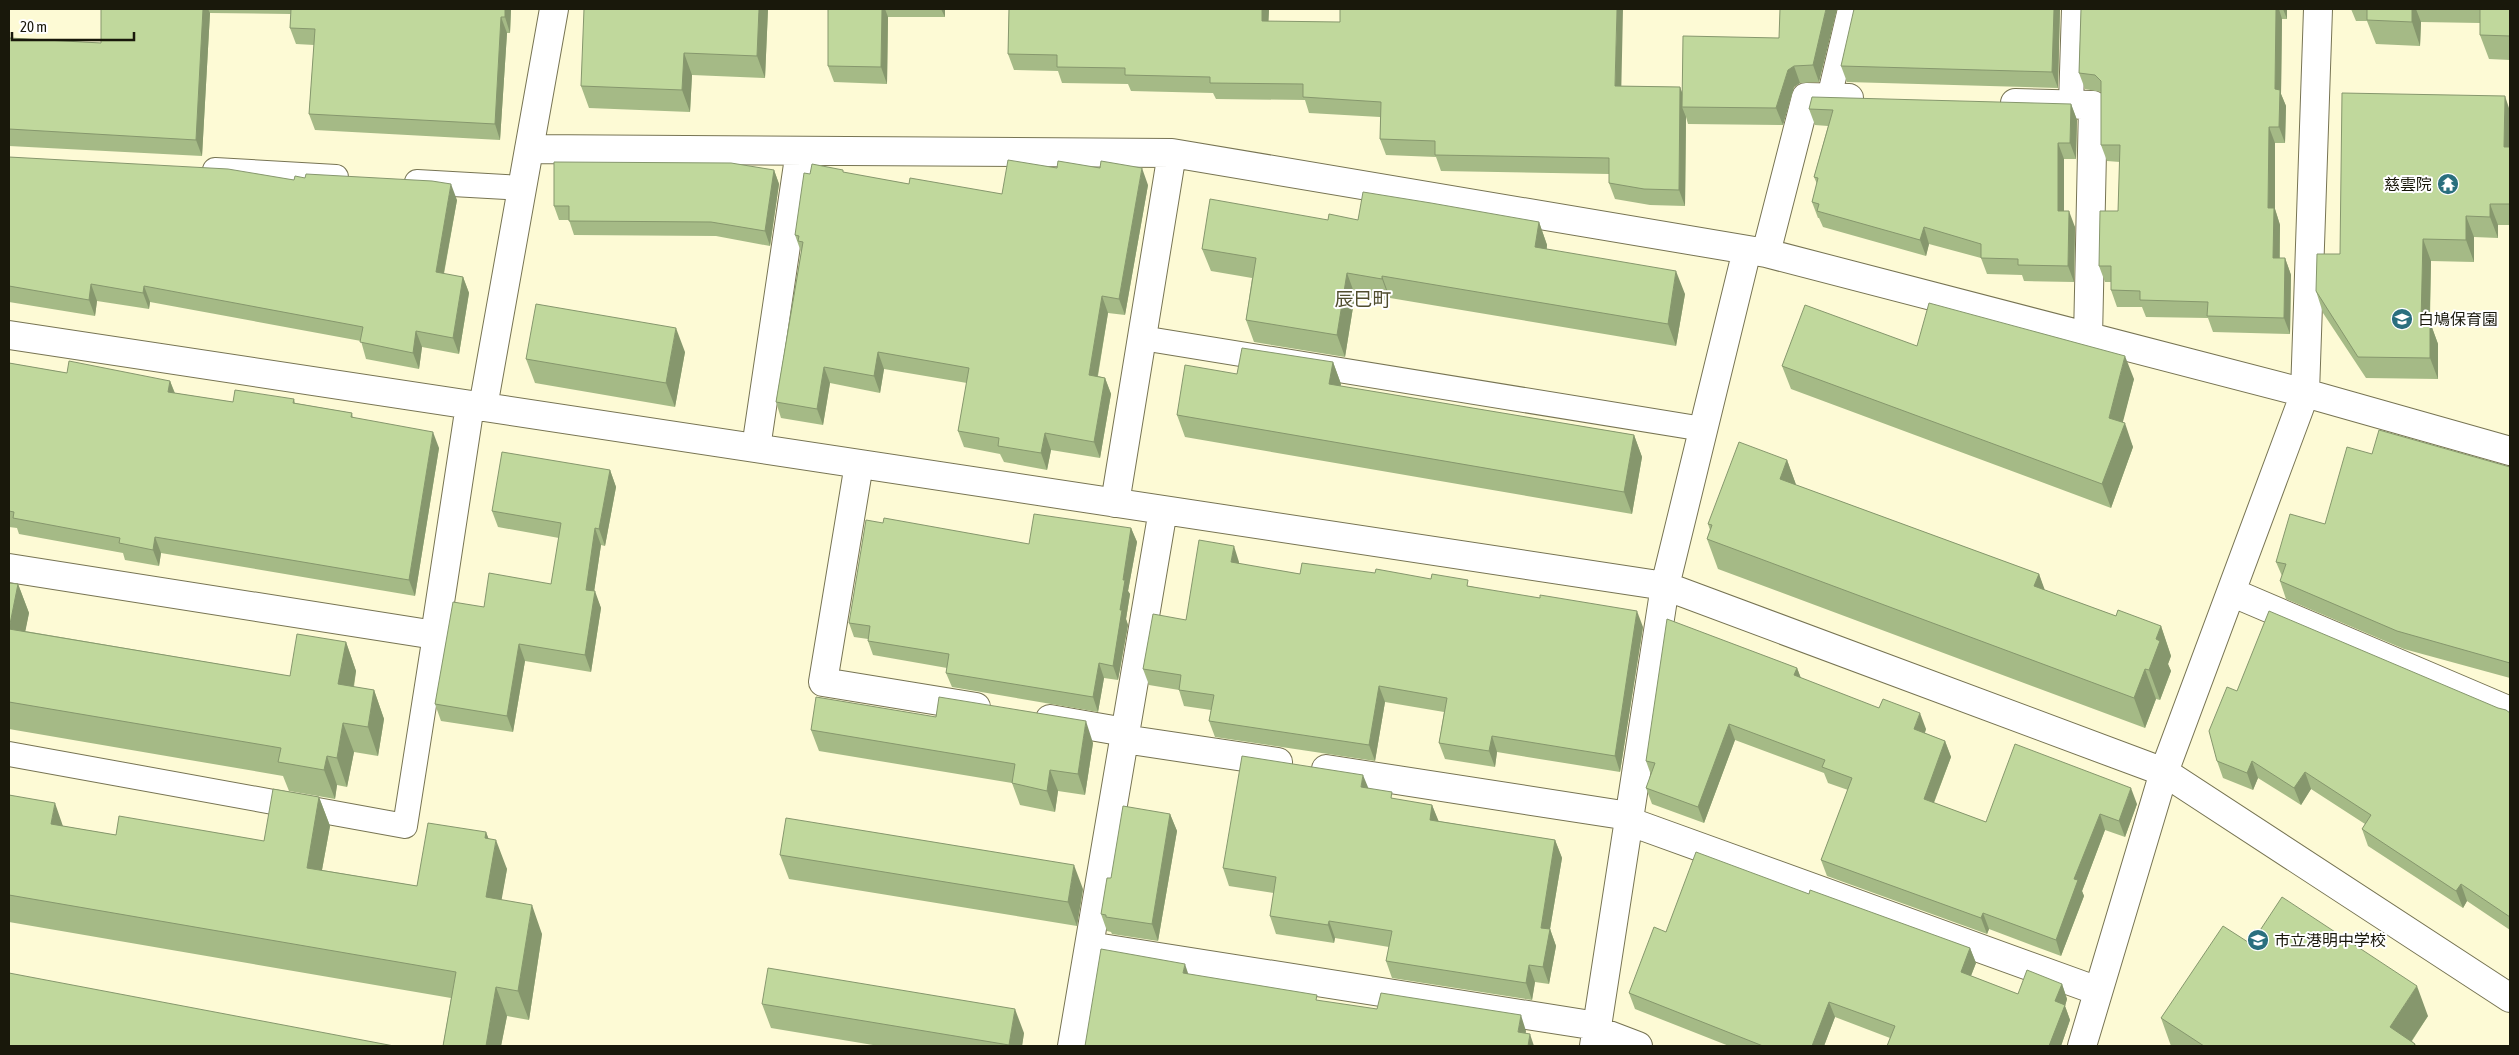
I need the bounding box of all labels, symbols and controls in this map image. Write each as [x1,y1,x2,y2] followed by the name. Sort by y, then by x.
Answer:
[12,10,135,42] scale bar
[20,18,47,35] text: 20 m
[2436,172,2460,196] temple icon: 慈雲院
[2384,175,2432,193] place label: 慈雲院
[1334,288,1392,310] district label: 辰巳町
[2390,307,2414,331] school or university icon: 白鳩保育園
[2418,310,2498,328] place label: 白鳩保育園
[2246,928,2270,952] school or university icon: 市立港明中学校
[2274,931,2386,949] place label: 市立港明中学校

